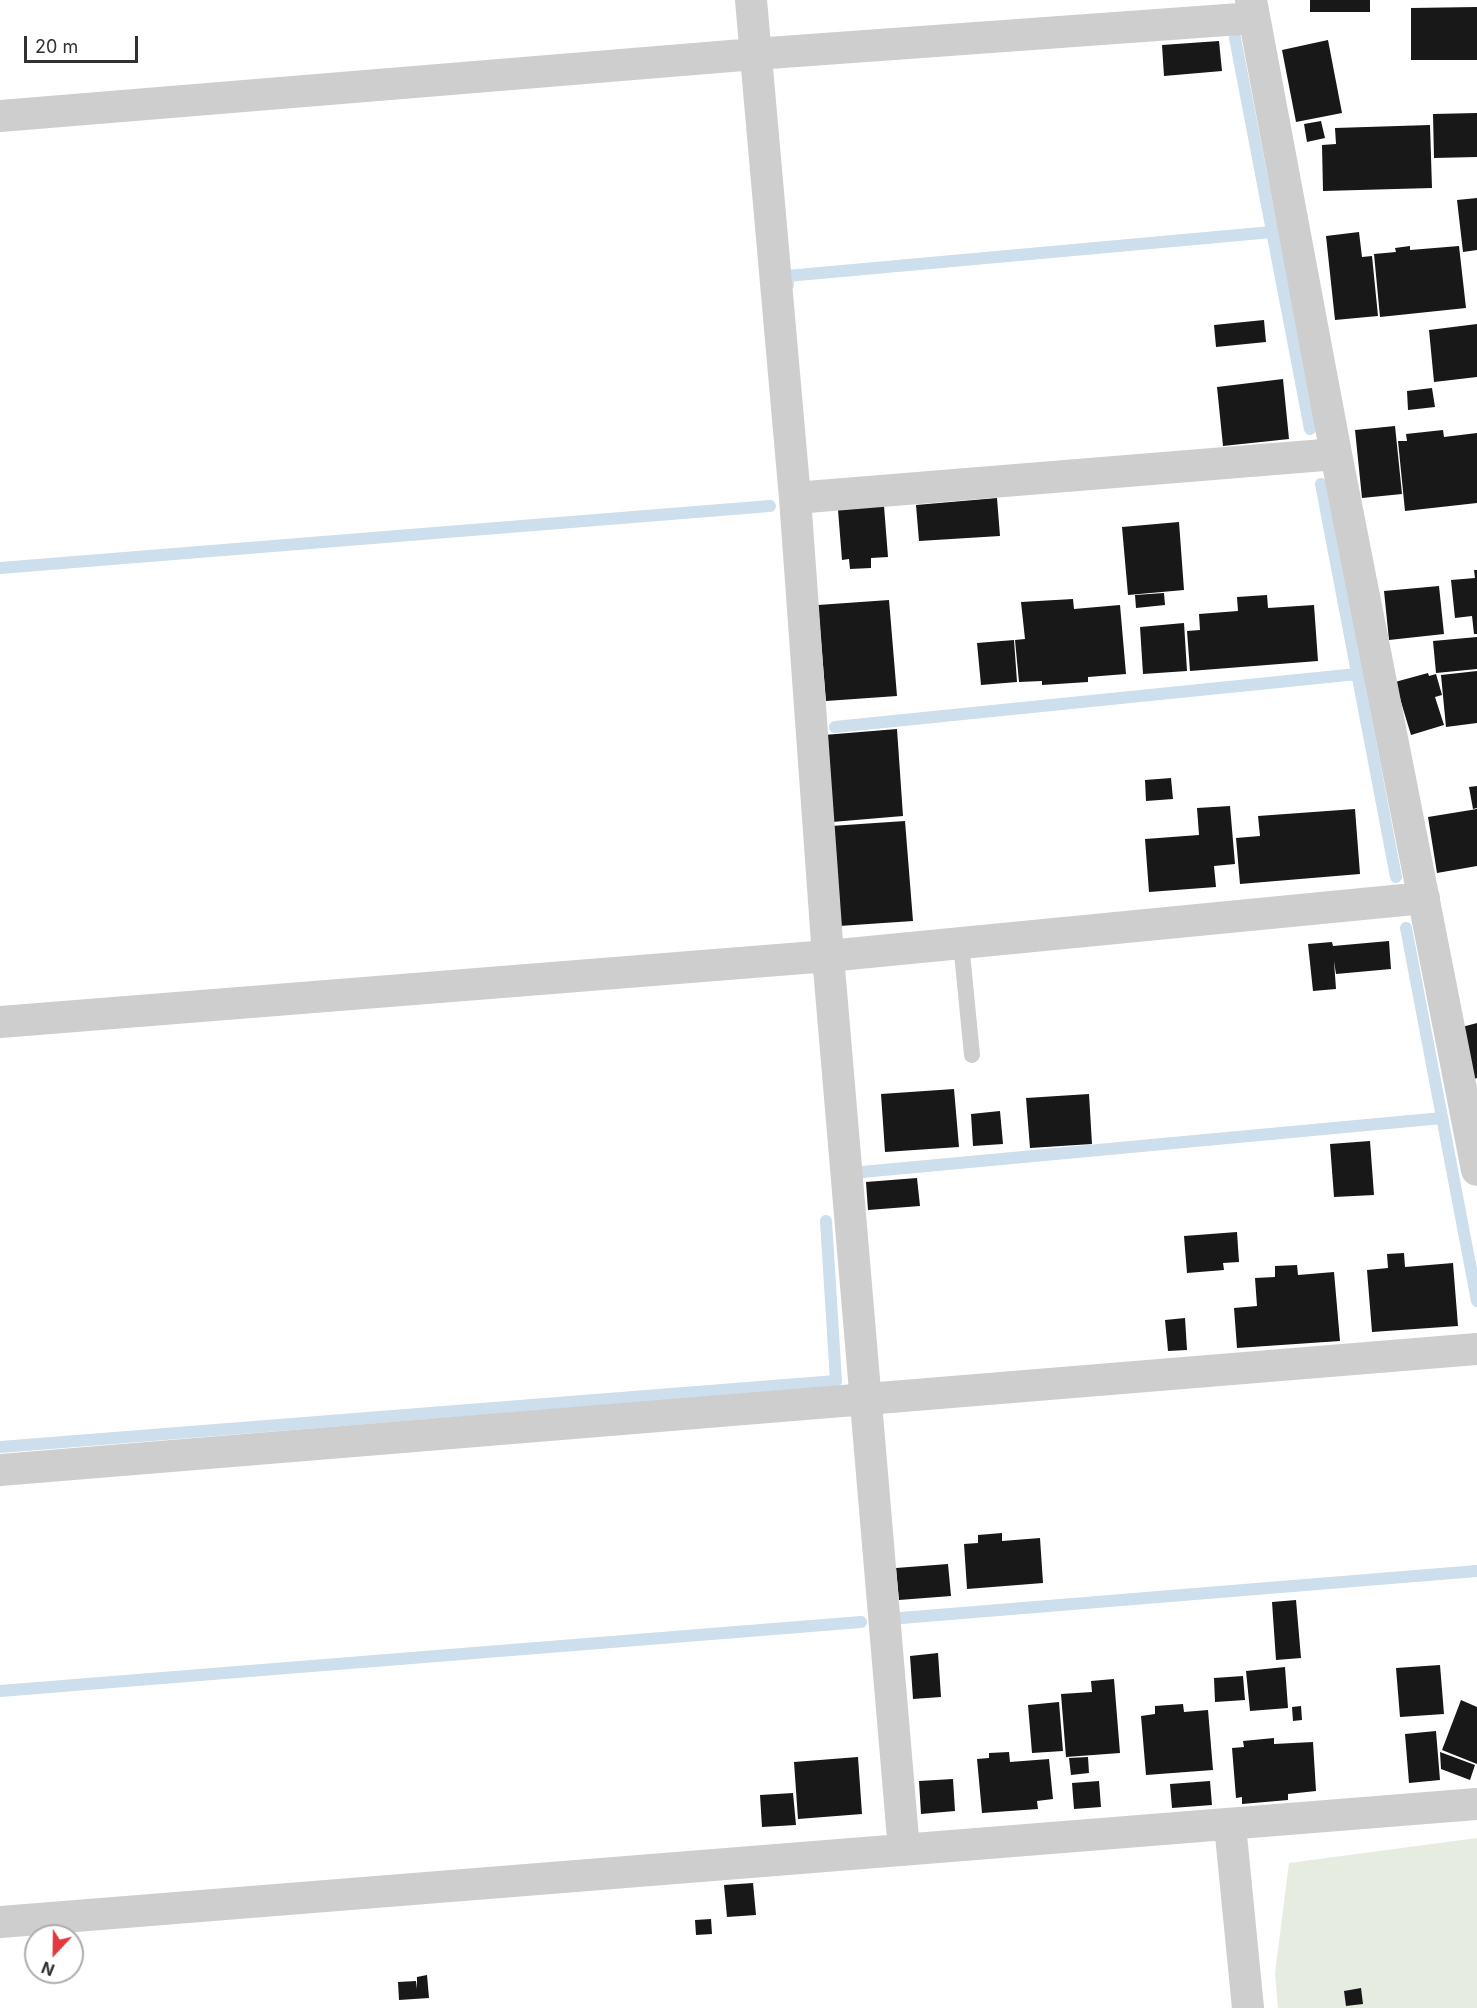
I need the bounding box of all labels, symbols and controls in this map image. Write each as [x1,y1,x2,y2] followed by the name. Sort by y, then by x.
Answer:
[27,24,141,62] scale bar
[35,36,78,57] text: 20 m
[24,1924,84,1984] north arrow
[39,1957,57,1980] text: N

